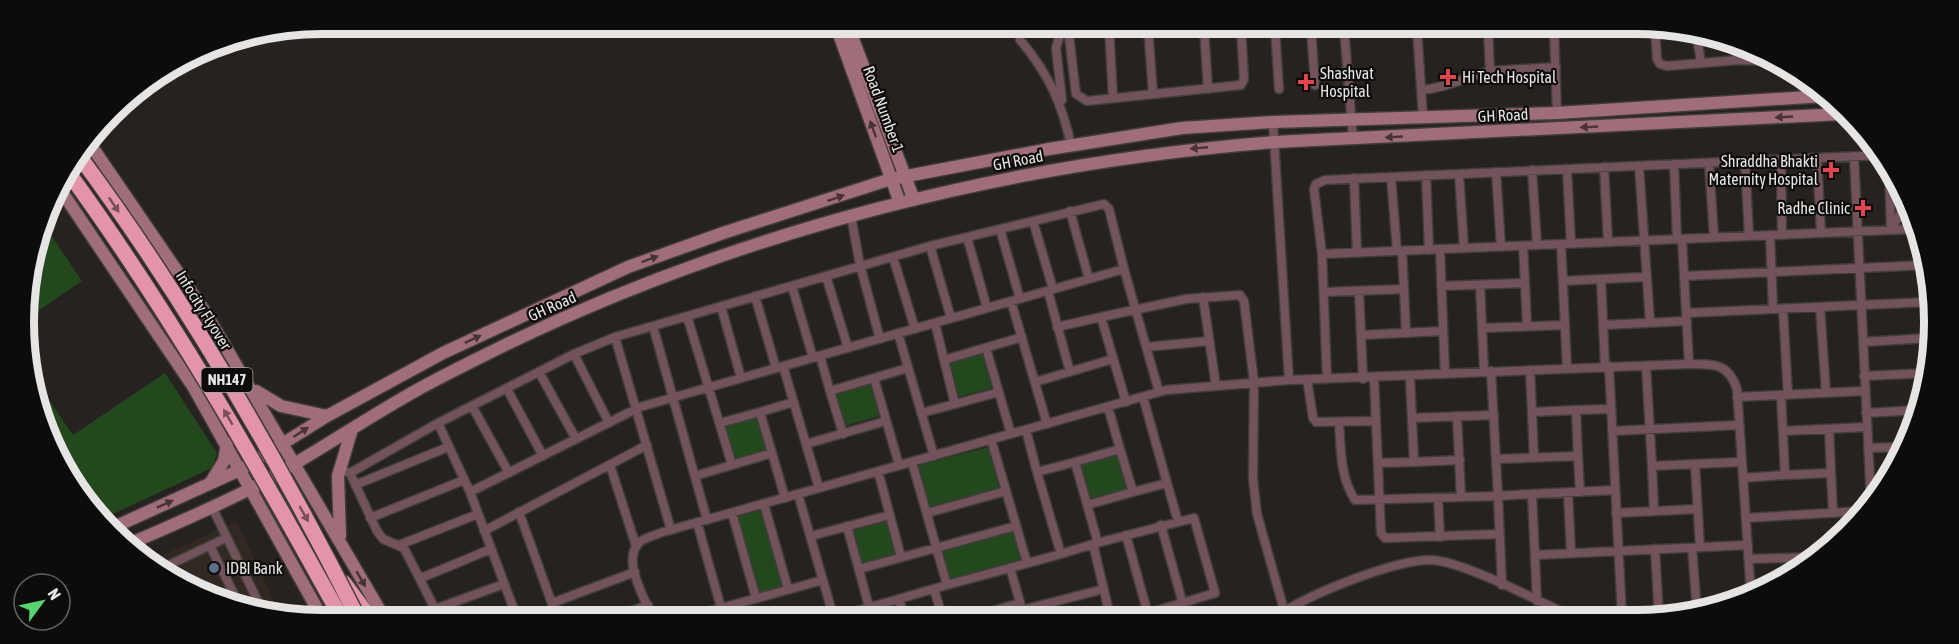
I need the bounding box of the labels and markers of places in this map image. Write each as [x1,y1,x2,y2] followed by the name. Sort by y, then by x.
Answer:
[1320,64,1374,101] place label: Shashvat Hospital
[1439,68,1457,86] marker: Hi Tech Hospital
[1462,68,1557,87] place label: Hi Tech Hospital
[1297,73,1315,91] marker: Shashvat Hospital
[1709,152,1819,189] place label: Shraddha Bhakti Maternity Hospital
[1822,161,1840,179] marker: Shraddha Bhakti Maternity Hospital
[1777,199,1850,217] place label: Radhe Clinic
[1854,199,1872,217] marker: Radhe Clinic
[226,559,283,577] place label: IDBI Bank
[207,561,221,575] marker: IDBI Bank

